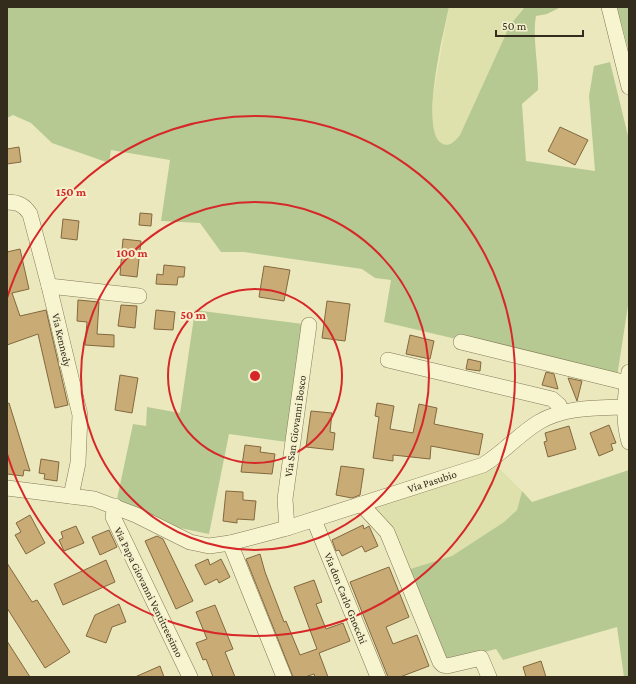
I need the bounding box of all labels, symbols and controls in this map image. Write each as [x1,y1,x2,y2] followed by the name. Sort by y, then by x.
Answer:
[496,12,583,38] scale bar
[502,19,527,33] text: 50 m
[56,185,87,199] text: 150 m
[116,246,149,260] text: 100 m
[180,308,207,322] text: 50 m
[49,312,74,369] street label: Via Kennedy
[248,369,262,383] centre of rings
[282,374,308,477] street label: Via San Giovanni Bosco
[406,467,458,495] street label: Via Pasubio
[111,525,186,660] street label: Via Papa Giovanni Ventitreesimo
[322,551,370,645] street label: Via don Carlo Gnocchi

